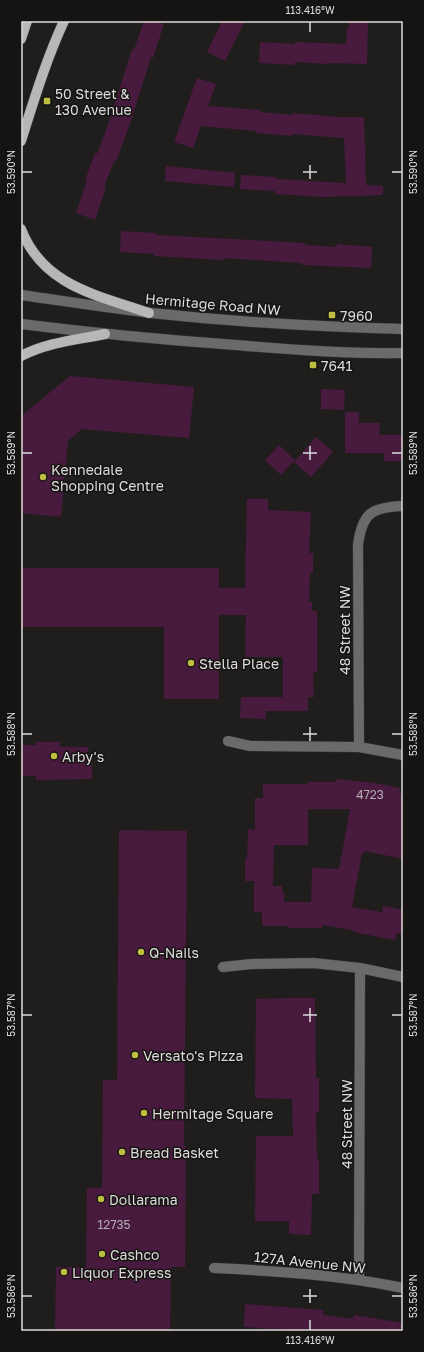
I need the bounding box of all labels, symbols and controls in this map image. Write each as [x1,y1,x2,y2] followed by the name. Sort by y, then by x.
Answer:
[285,4,335,16] text: 113.416°W
[55,85,132,118] place label: 50 Street & 130 Avenue
[42,96,52,106] marker: 50 Street & 130 Avenue
[5,150,17,194] text: 53.590°N
[407,150,419,194] text: 53.590°N
[145,290,282,318] street label: Hermitage Road NW
[340,307,373,324] place label: 7960
[327,310,337,320] marker: 7960
[321,357,352,374] place label: 7641
[308,360,318,370] marker: 7641
[5,431,17,475] text: 53.589°N
[407,431,419,475] text: 53.589°N
[51,461,164,494] place label: Kennedale Shopping Centre
[38,472,48,482] marker: Kennedale Shopping Centre
[336,585,353,675] street label: 48 Street NW
[199,655,279,672] place label: Stella Place
[186,658,196,668] marker: Stella Place
[5,712,17,756] text: 53.588°N
[407,712,419,756] text: 53.588°N
[62,748,104,765] place label: Arby's
[49,751,59,761] marker: Arby's
[356,787,384,802] house number: 4723
[149,944,199,961] place label: Q-Nails
[136,947,146,957] marker: Q-Nails
[5,993,17,1037] text: 53.587°N
[407,993,419,1037] text: 53.587°N
[143,1047,243,1064] place label: Versato's Pizza
[130,1050,140,1060] marker: Versato's Pizza
[338,1079,355,1169] street label: 48 Street NW
[152,1105,274,1122] place label: Hermitage Square
[139,1108,149,1118] marker: Hermitage Square
[130,1144,219,1161] place label: Bread Basket
[117,1147,127,1157] marker: Bread Basket
[109,1191,178,1208] place label: Dollarama
[96,1194,106,1204] marker: Dollarama
[97,1217,131,1232] house number: 12735
[110,1246,160,1263] place label: Cashco
[253,1248,367,1276] street label: 127A Avenue NW
[97,1249,107,1259] marker: Cashco
[72,1264,171,1281] place label: Liquor Express
[59,1267,69,1277] marker: Liquor Express
[5,1274,17,1318] text: 53.586°N
[407,1274,419,1318] text: 53.586°N
[285,1334,335,1346] text: 113.416°W

